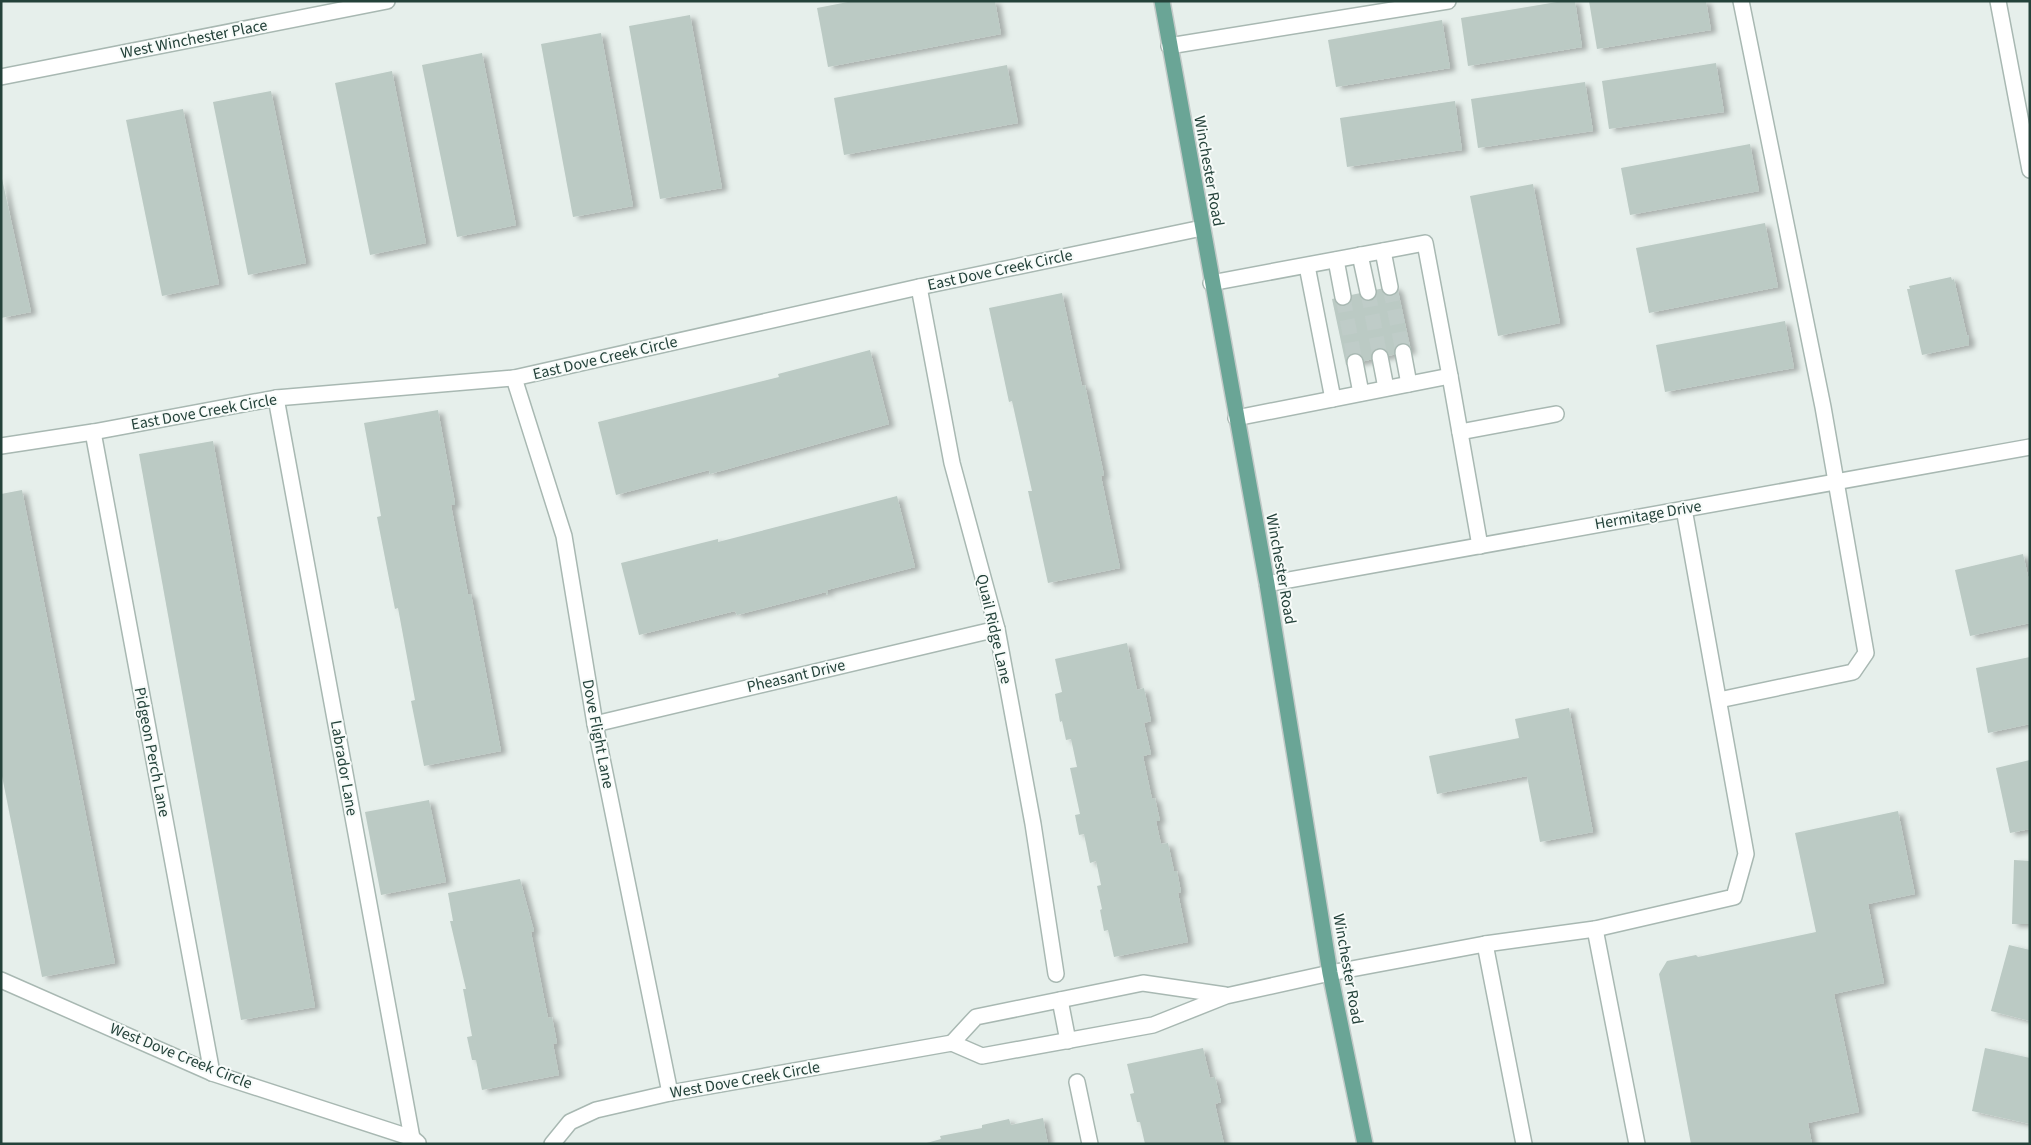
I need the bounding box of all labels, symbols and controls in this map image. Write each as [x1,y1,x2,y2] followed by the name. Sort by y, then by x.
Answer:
[119,14,269,64] street label: West Winchester Place
[1188,114,1230,228] street label: Winchester Road
[925,244,1075,296] street label: East Dove Creek Circle
[531,331,680,385] street label: East Dove Creek Circle
[129,388,279,436] street label: East Dove Creek Circle
[1593,495,1703,535] street label: Hermitage Drive
[1260,512,1302,626] street label: Winchester Road
[971,572,1017,686] street label: Quail Ridge Lane
[745,654,847,698] street label: Pheasant Drive
[577,678,619,791] street label: Dove Flight Lane
[129,685,175,819] street label: Pidgeon Perch Lane
[325,718,363,818] street label: Labrador Lane
[1327,912,1369,1026] street label: Winchester Road
[107,1017,256,1095] street label: West Dove Creek Circle
[668,1056,822,1104] street label: West Dove Creek Circle

